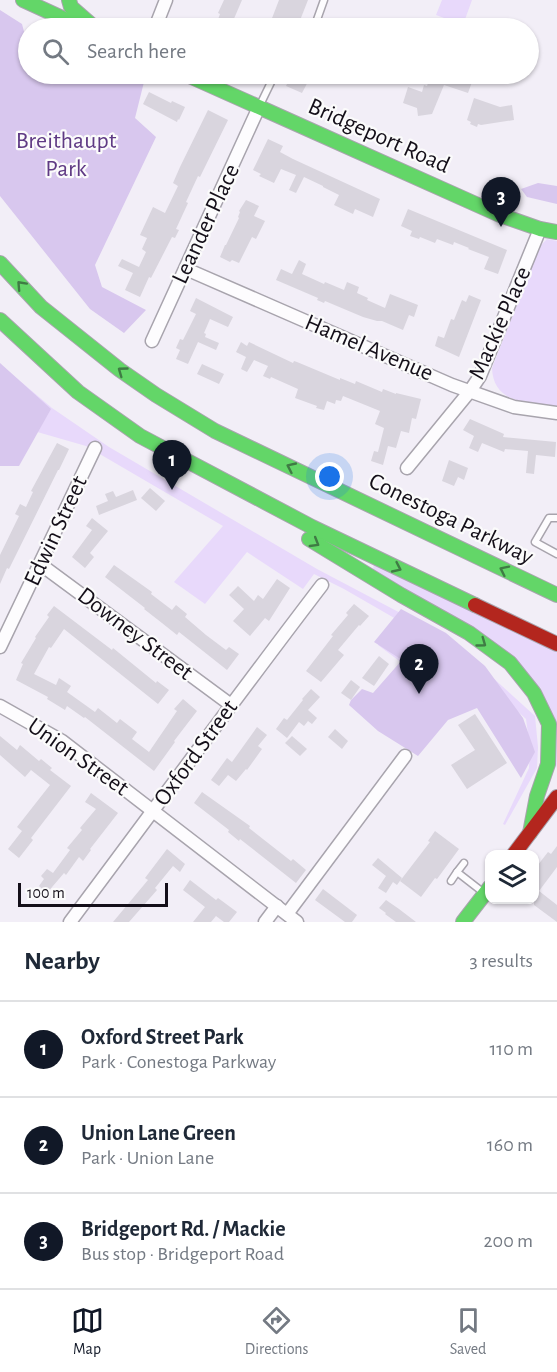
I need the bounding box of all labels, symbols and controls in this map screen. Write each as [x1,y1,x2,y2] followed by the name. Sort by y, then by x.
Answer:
[18,18,539,84] search box
[39,35,72,68] icon: search
[87,40,186,62] text: Search here
[305,94,453,178] street label: Bridgeport Road
[16,129,117,181] park label: Breithaupt Park
[168,161,244,287] street label: Leander Place
[482,178,520,227] pin: 3
[465,263,535,383] street label: Mackie Place
[17,281,28,292] one-way arrow
[301,310,437,386] street label: Hamel Avenue
[117,367,128,378] one-way arrow
[152,440,192,490] pin: 1
[286,462,297,474] one-way arrow
[315,462,344,491] your location
[365,469,537,569] street label: Conestoga Parkway
[20,472,92,590] street label: Edwin Street
[309,535,319,547] one-way arrow
[391,561,402,573] one-way arrow
[500,566,511,577] one-way arrow
[73,583,197,685] street label: Downey Street
[476,636,487,647] one-way arrow
[400,644,438,694] pin: 2
[150,695,243,810] street label: Oxford Street
[23,714,133,801] street label: Union Street
[485,850,539,904] map controls
[485,850,539,904] button: layers
[18,880,168,908] scale bar
[27,885,65,901] text: 100 m
[24,948,100,974] text: Nearby
[469,951,533,971] text: 3 results
[81,1026,244,1048] text: Oxford Street Park
[40,1039,47,1059] text: 1
[489,1039,533,1059] text: 110 m
[81,1052,276,1072] text: Park · Conestoga Parkway
[81,1122,236,1144] text: Union Lane Green
[39,1135,48,1155] text: 2
[487,1135,533,1155] text: 160 m
[81,1148,214,1168] text: Park · Union Lane
[81,1218,286,1240] text: Bridgeport Rd. / Mackie
[39,1231,48,1251] text: 3
[483,1231,533,1251] text: 200 m
[81,1244,284,1264] text: Bus stop · Bridgeport Road
[71,1304,104,1359] tab: Map
[245,1304,309,1359] tab: Directions
[450,1304,486,1359] tab: Saved

